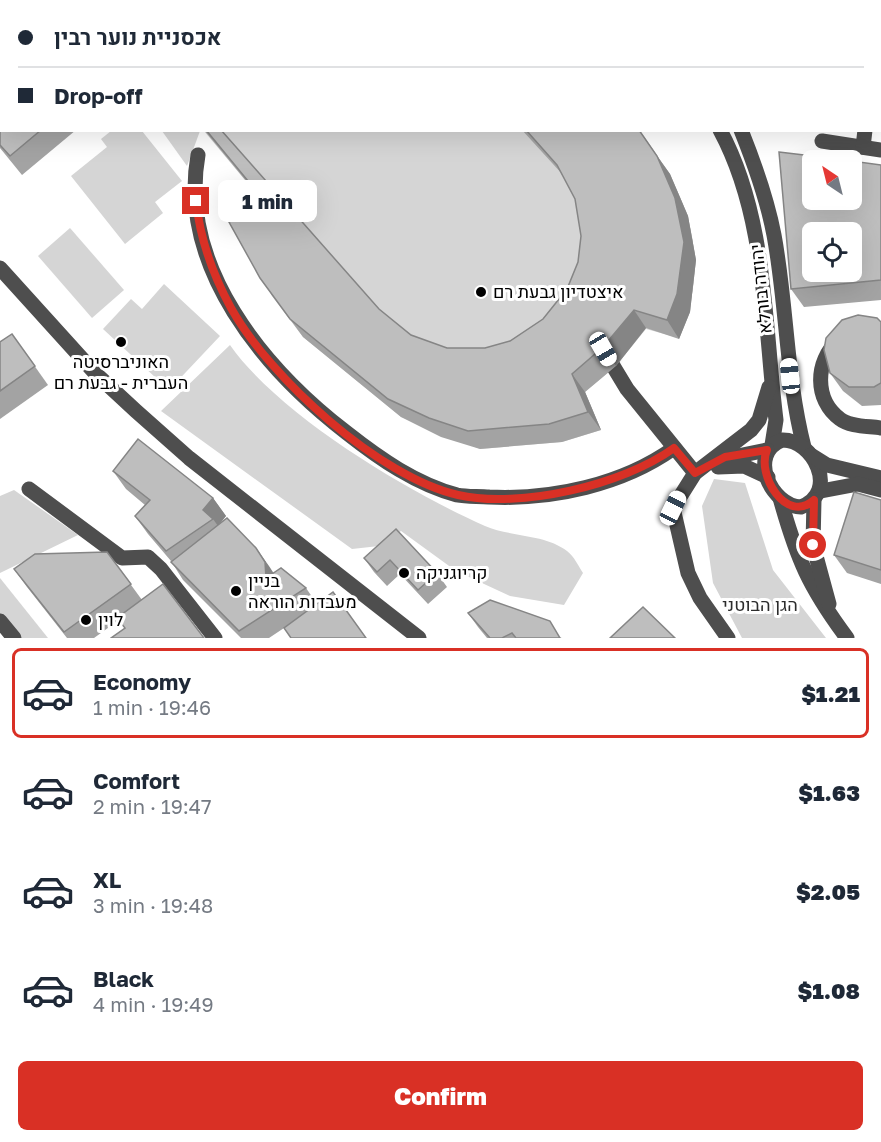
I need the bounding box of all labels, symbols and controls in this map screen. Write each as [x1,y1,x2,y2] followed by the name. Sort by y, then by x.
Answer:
[54,23,222,50] text: אכסניית נוער רבין
[54,82,143,109] text: Drop-off
[802,150,862,210] north arrow
[802,150,862,282] map controls
[217,180,316,222] callout: 1 min
[182,187,209,214] route end
[242,189,293,213] text: 1 min
[802,222,862,282] button: locate
[744,243,776,335] street label: יהודה בורלא
[493,280,624,302] place label: איצטדיון גבעת רם
[474,285,488,299] marker: איצטדיון גבעת רם
[586,329,620,369] car
[114,335,128,349] marker: האוניברסיטה העברית - גבעת רם
[54,350,188,393] place label: האוניברסיטה העברית - גבעת רם
[779,357,801,395] car
[657,488,689,528] car
[799,531,826,558] route start
[416,561,487,583] place label: קריוגניקה
[397,566,411,580] marker: קריוגניקה
[248,569,357,612] place label: בניין מעבדות הוראה
[229,584,243,598] marker: בניין מעבדות הוראה
[722,593,798,615] park label: הגן הבוטני
[98,608,123,630] place label: לוין
[79,613,93,627] marker: לוין
[21,666,75,720] icon: car
[93,668,191,695] text: Economy
[801,680,860,707] text: $1.21
[93,695,211,719] text: 1 min · 19:46
[21,765,75,819] icon: car
[93,767,180,794] text: Comfort
[798,779,860,806] text: $1.63
[93,794,212,818] text: 2 min · 19:47
[21,864,75,918] icon: car
[93,866,121,893] text: XL
[796,878,860,905] text: $2.05
[93,893,213,917] text: 3 min · 19:48
[21,963,75,1017] icon: car
[93,965,154,992] text: Black
[797,977,860,1004] text: $1.08
[93,992,214,1016] text: 4 min · 19:49
[18,1061,863,1130] button: Confirm

